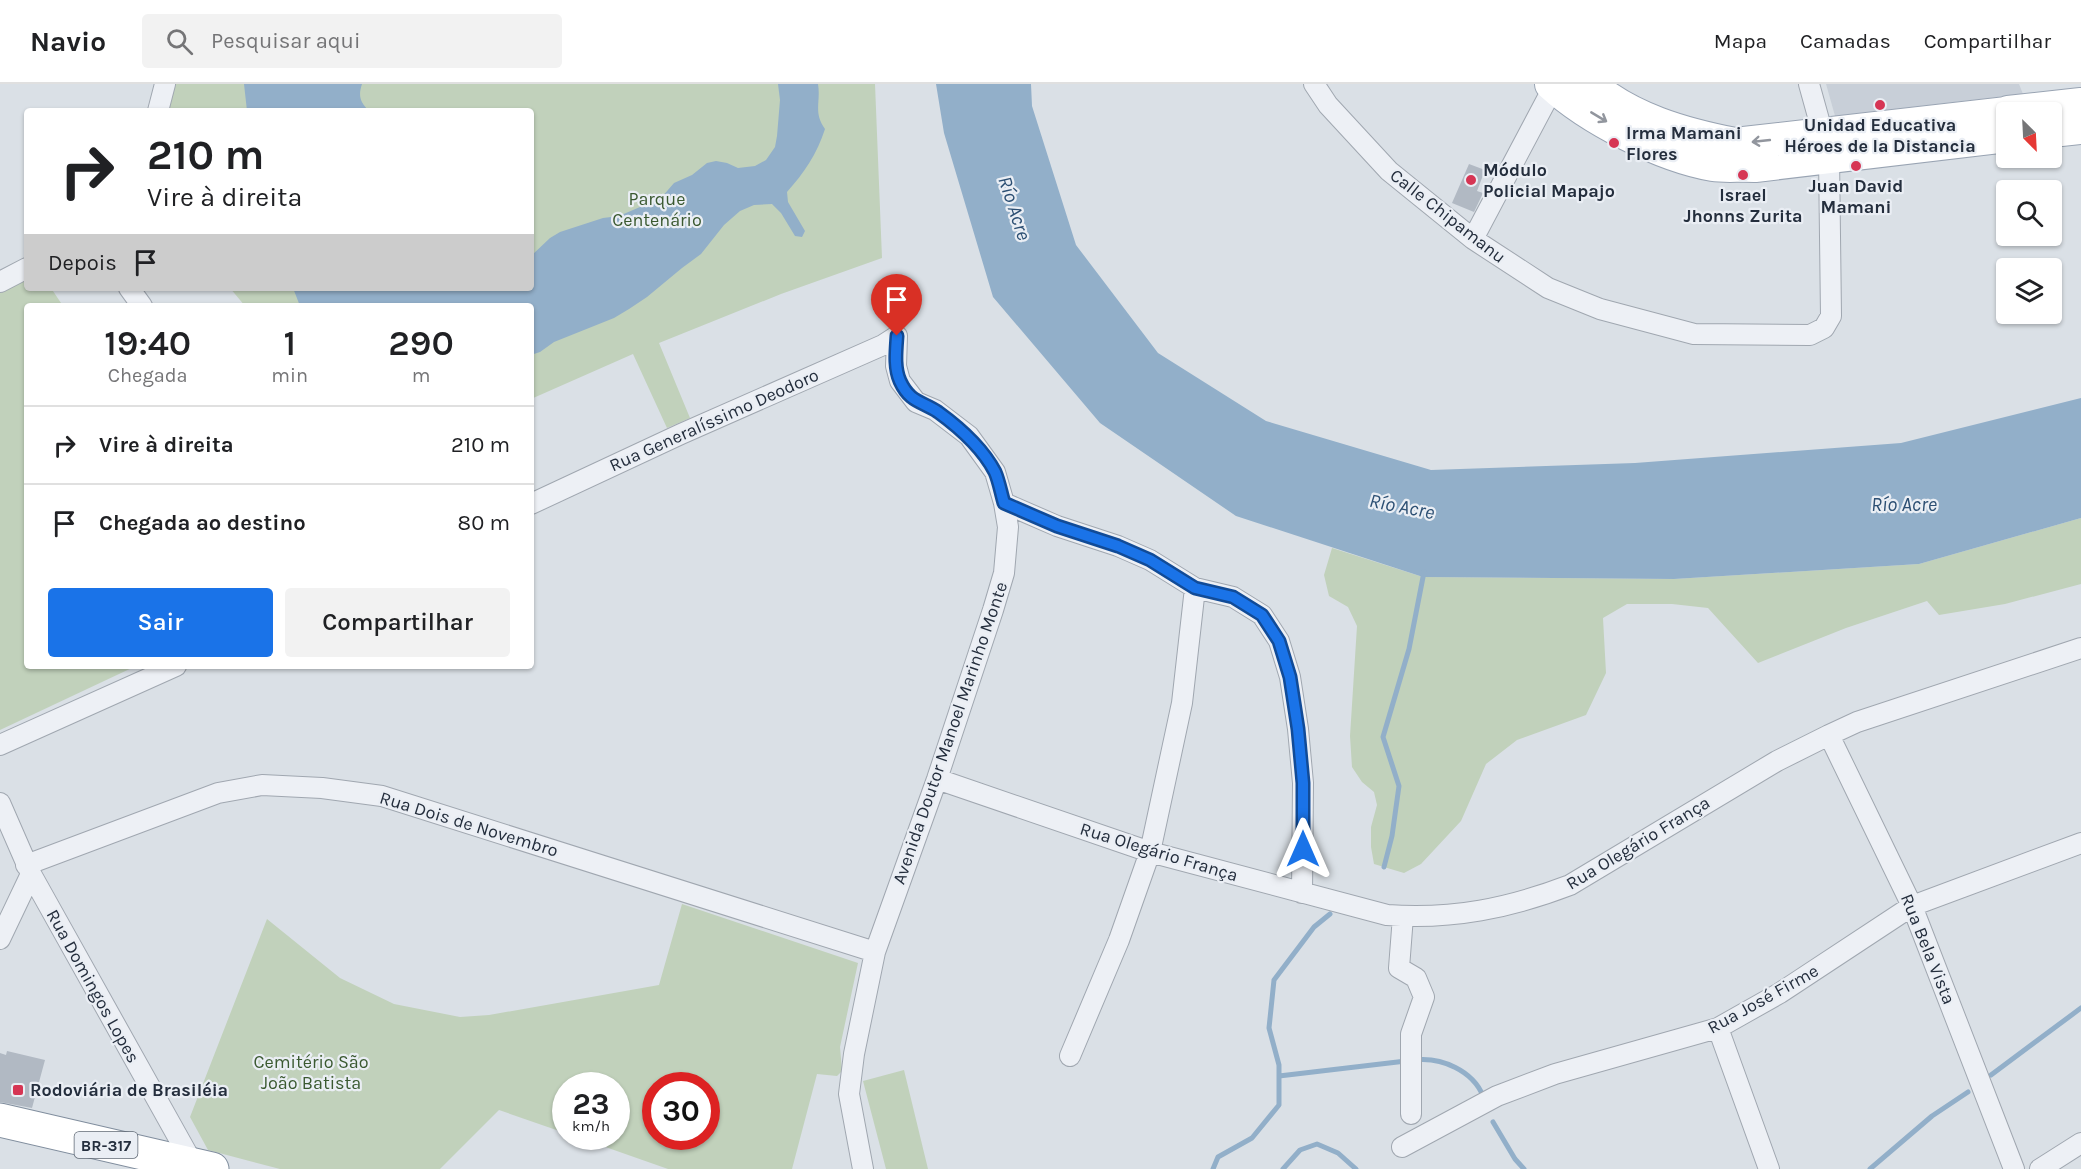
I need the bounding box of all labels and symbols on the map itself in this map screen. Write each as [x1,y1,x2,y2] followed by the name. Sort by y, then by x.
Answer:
[1873,98,1887,112] marker: Unidad Educativa Héroes de la Distancia
[1996,102,2062,168] north arrow
[1590,112,1607,124] one-way arrow
[1784,114,1976,157] place label: Unidad Educativa Héroes de la Distancia
[1626,122,1742,165] place label: Irma Mamani Flores
[1607,136,1621,150] marker: Irma Mamani Flores
[1752,136,1772,147] one-way arrow
[1483,159,1615,202] place label: Módulo Policial Mapajo
[1849,159,1863,173] marker: Juan David Mamani
[1386,164,1510,268] street label: Calle Chipamanu
[1736,168,1750,182] marker: Israel Jhonns Zurita
[993,173,1036,243] water label: Río Acre
[1464,173,1478,187] marker: Módulo Policial Mapajo
[1809,175,1903,218] place label: Juan David Mamani
[1683,184,1803,227] place label: Israel Jhonns Zurita
[612,188,702,231] park label: Parque Centenário
[871,274,922,336] pin
[606,364,822,476] street label: Rua Generalíssimo Deodoro
[1367,489,1437,524] water label: Río Acre
[1871,493,1937,516] water label: Río Acre
[888,579,1012,887] street label: Avenida Doutor Manoel Marinho Monte
[377,786,561,862] street label: Rua Dois de Novembro
[1562,791,1714,895] street label: Rua Olegário França
[1271,817,1335,881] position arrow
[1077,818,1241,886] street label: Rua Olegário França
[1896,890,1960,1008] street label: Rua Bela Vista
[42,905,144,1067] street label: Rua Domingos Lopes
[1704,959,1822,1039] street label: Rua José Firme
[253,1051,369,1094] park label: Cemitério São João Batista
[642,1072,720,1150] speed limit sign: 30
[30,1079,228,1101] place label: Rodoviária de Brasiléia
[11,1083,25,1097] marker: Rodoviária de Brasiléia
[74,1132,138,1158] road number: BR-317

